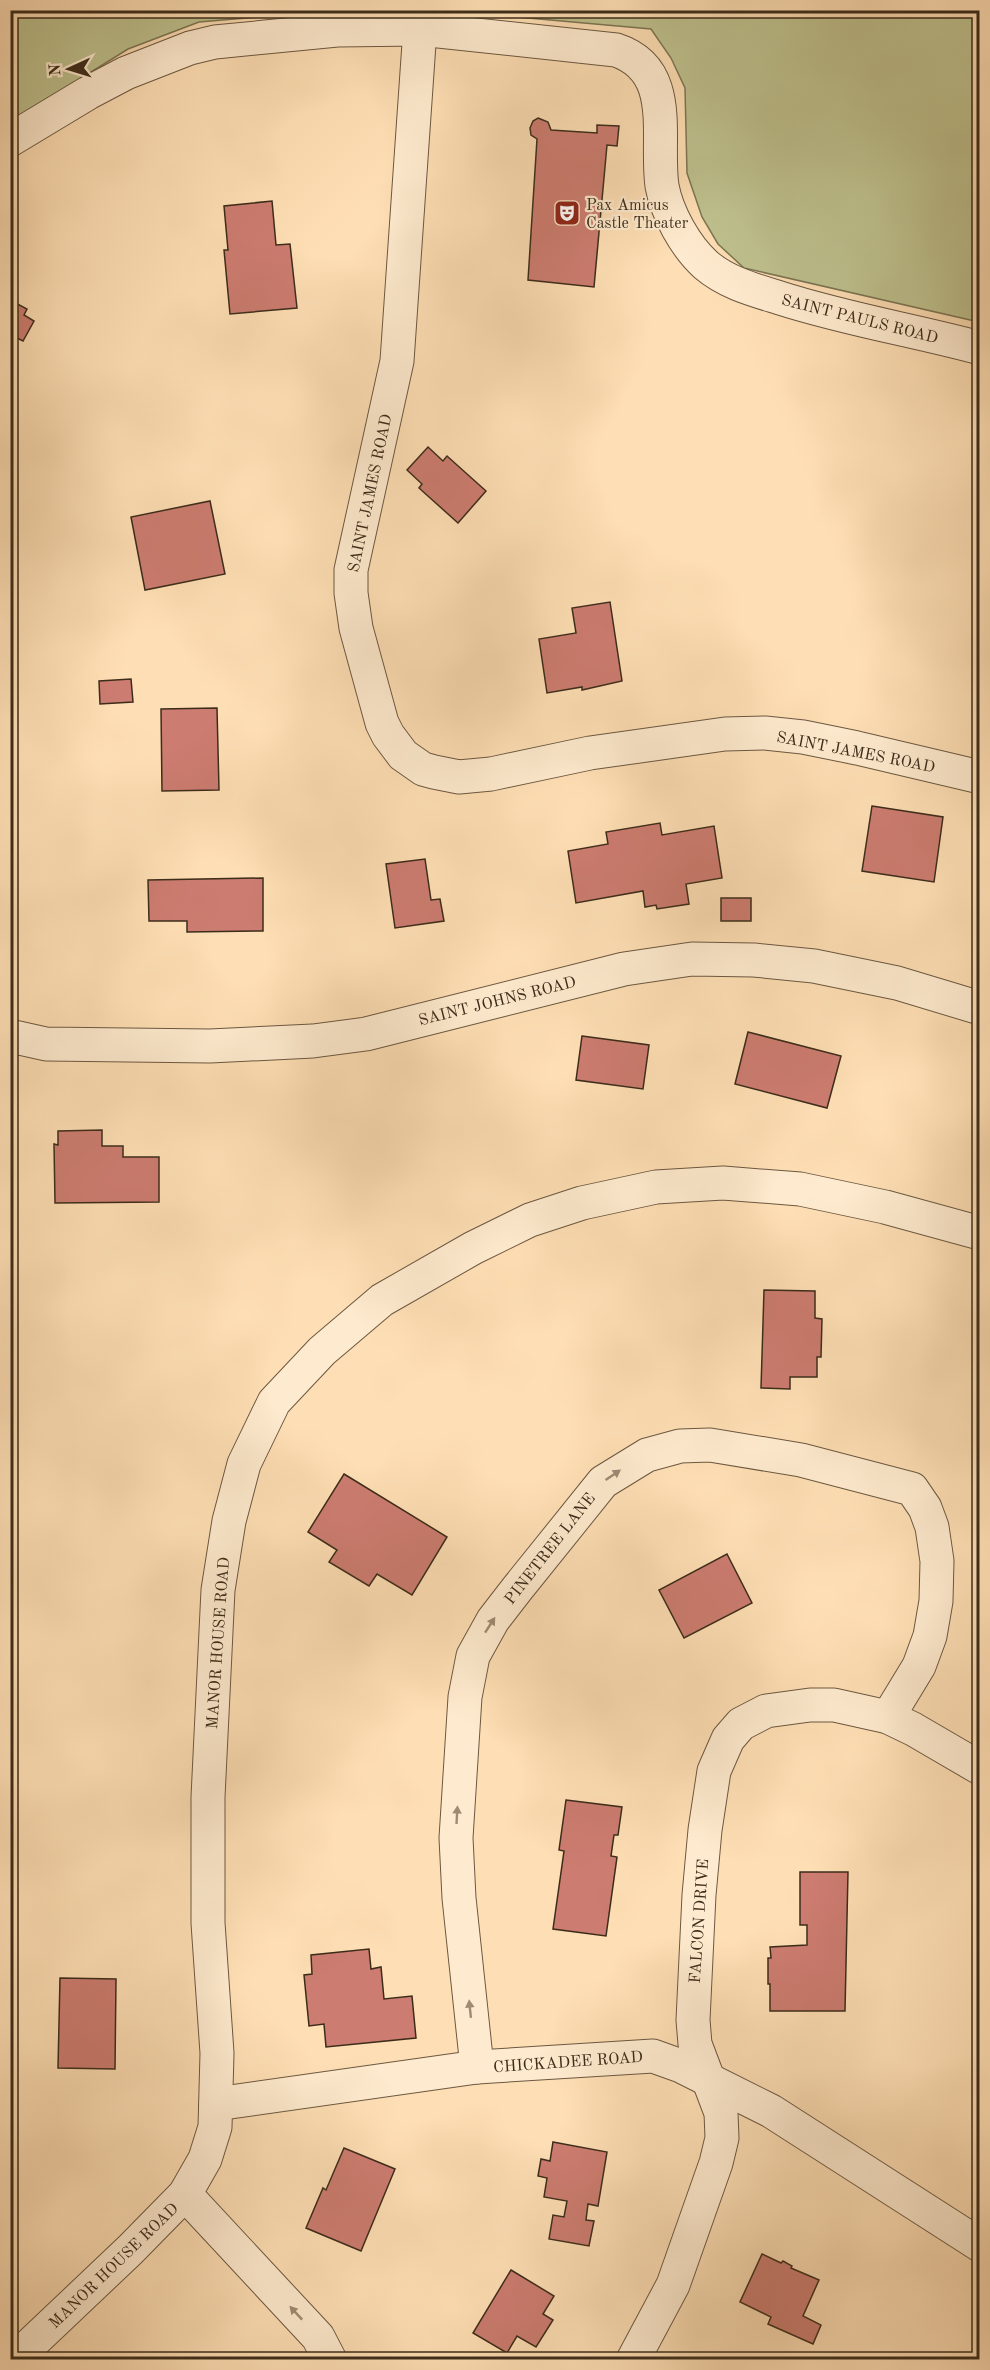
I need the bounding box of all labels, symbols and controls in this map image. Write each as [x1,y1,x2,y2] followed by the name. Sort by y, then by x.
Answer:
[39,39,99,99] north arrow
[48,62,64,77] text: N
[552,198,582,228] theatre icon: Pax Amicus Castle Theater
[586,198,689,232] place label: Pax Amicus Castle Theater
[779,293,940,347] street label: SAINT PAULS ROAD
[346,413,396,574] street label: SAINT JAMES ROAD
[775,730,936,776] street label: SAINT JAMES ROAD
[417,975,578,1029] street label: SAINT JOHNS ROAD
[605,1470,621,1481] one-way arrow
[502,1491,599,1608] street label: PINETREE LANE
[205,1556,233,1730] street label: MANOR HOUSE ROAD
[485,1617,496,1634] one-way arrow
[453,1805,462,1824] one-way arrow
[688,1858,712,1984] street label: FALCON DRIVE
[465,2000,475,2019] one-way arrow
[493,2050,644,2076] street label: CHICKADEE ROAD
[47,2201,182,2332] street label: MANOR HOUSE ROAD
[289,2306,303,2320] one-way arrow

